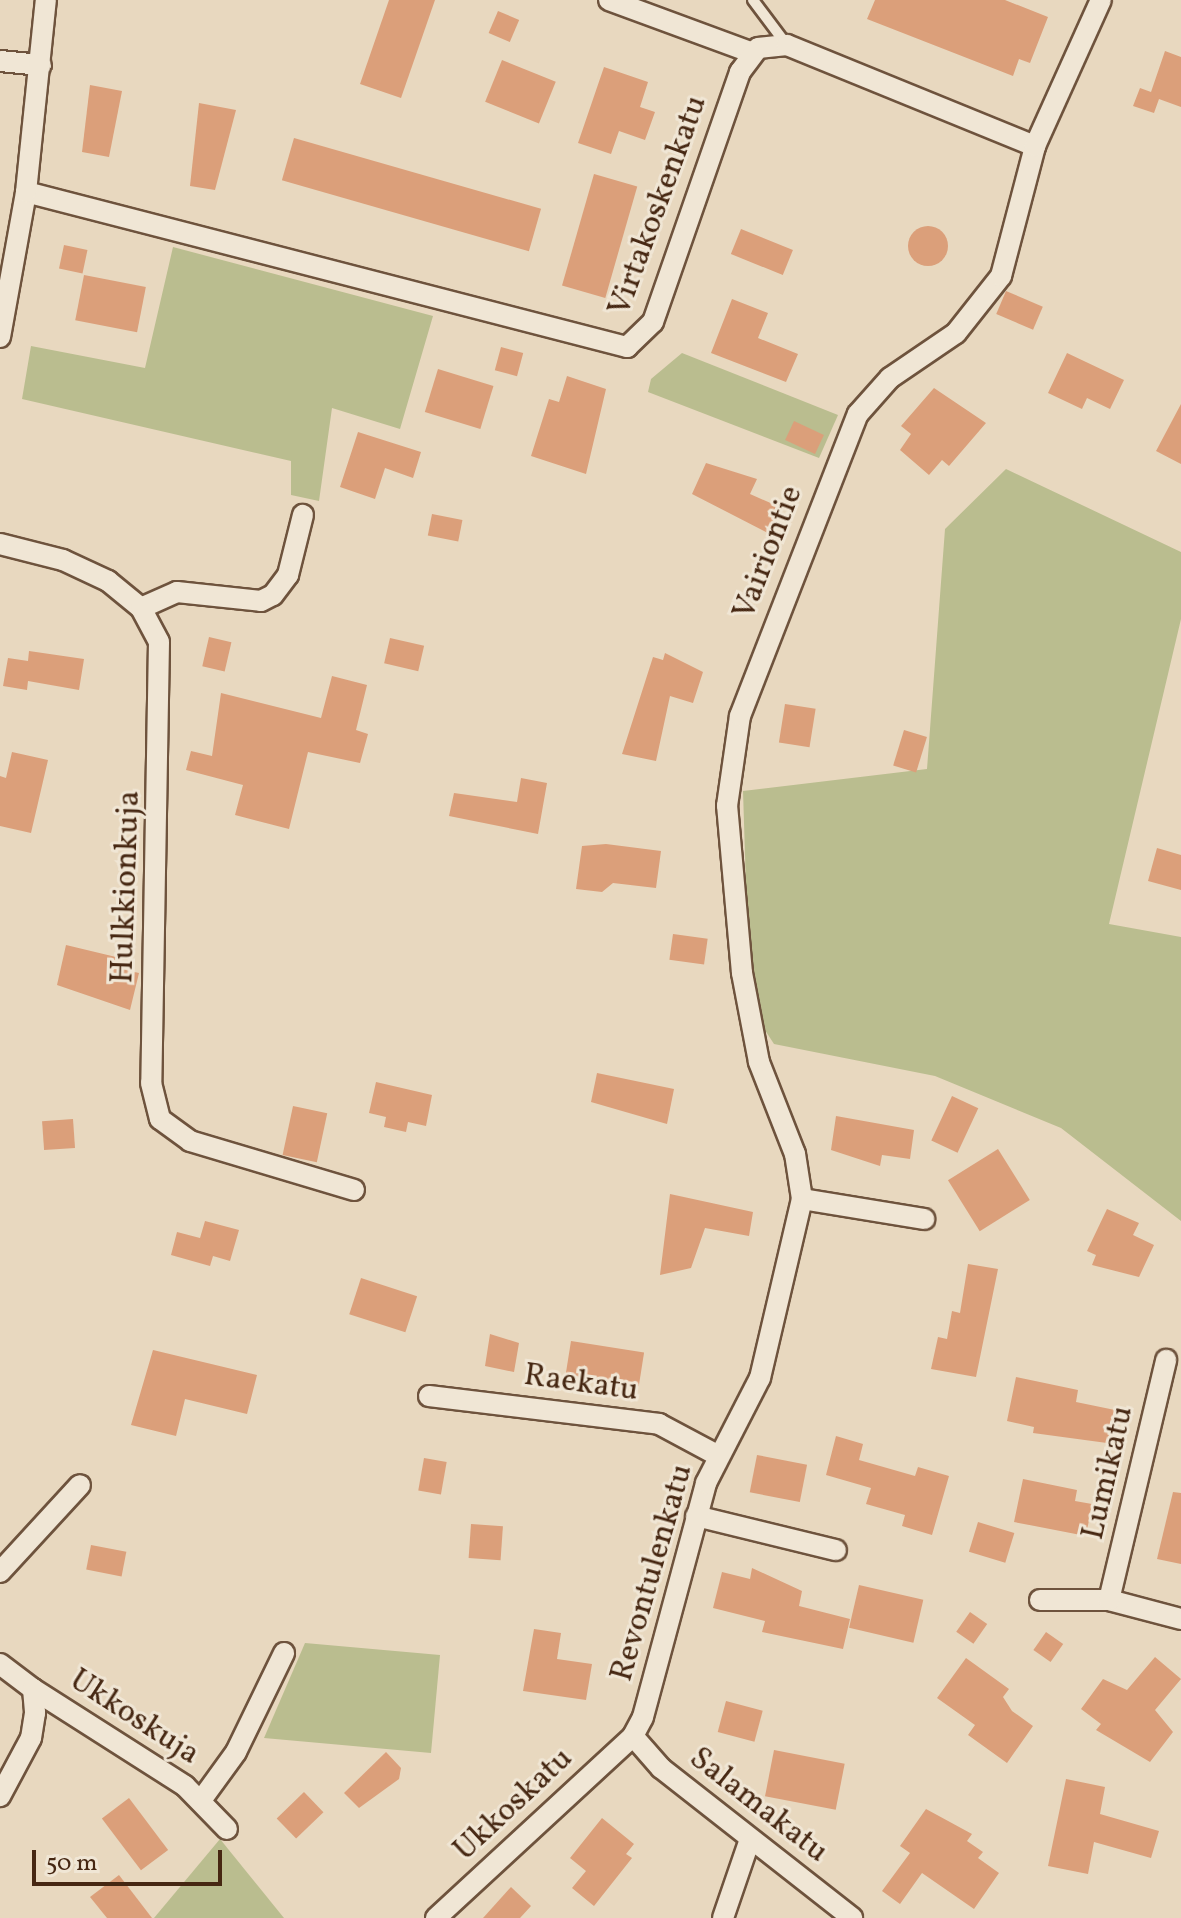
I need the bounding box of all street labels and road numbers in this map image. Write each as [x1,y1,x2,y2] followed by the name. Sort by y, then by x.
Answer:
[601,91,717,321] street label: Virtakoskenkatu
[726,481,812,625] street label: Vairiontie
[104,790,150,984] street label: Hulkkionkuja
[521,1357,641,1411] street label: Raekatu
[1075,1402,1143,1544] street label: Lumikatu
[604,1460,702,1686] street label: Revontulenkatu
[62,1662,206,1774] street label: Ukkoskuja
[446,1740,582,1870] street label: Ukkoskatu
[681,1740,835,1872] street label: Salamakatu

